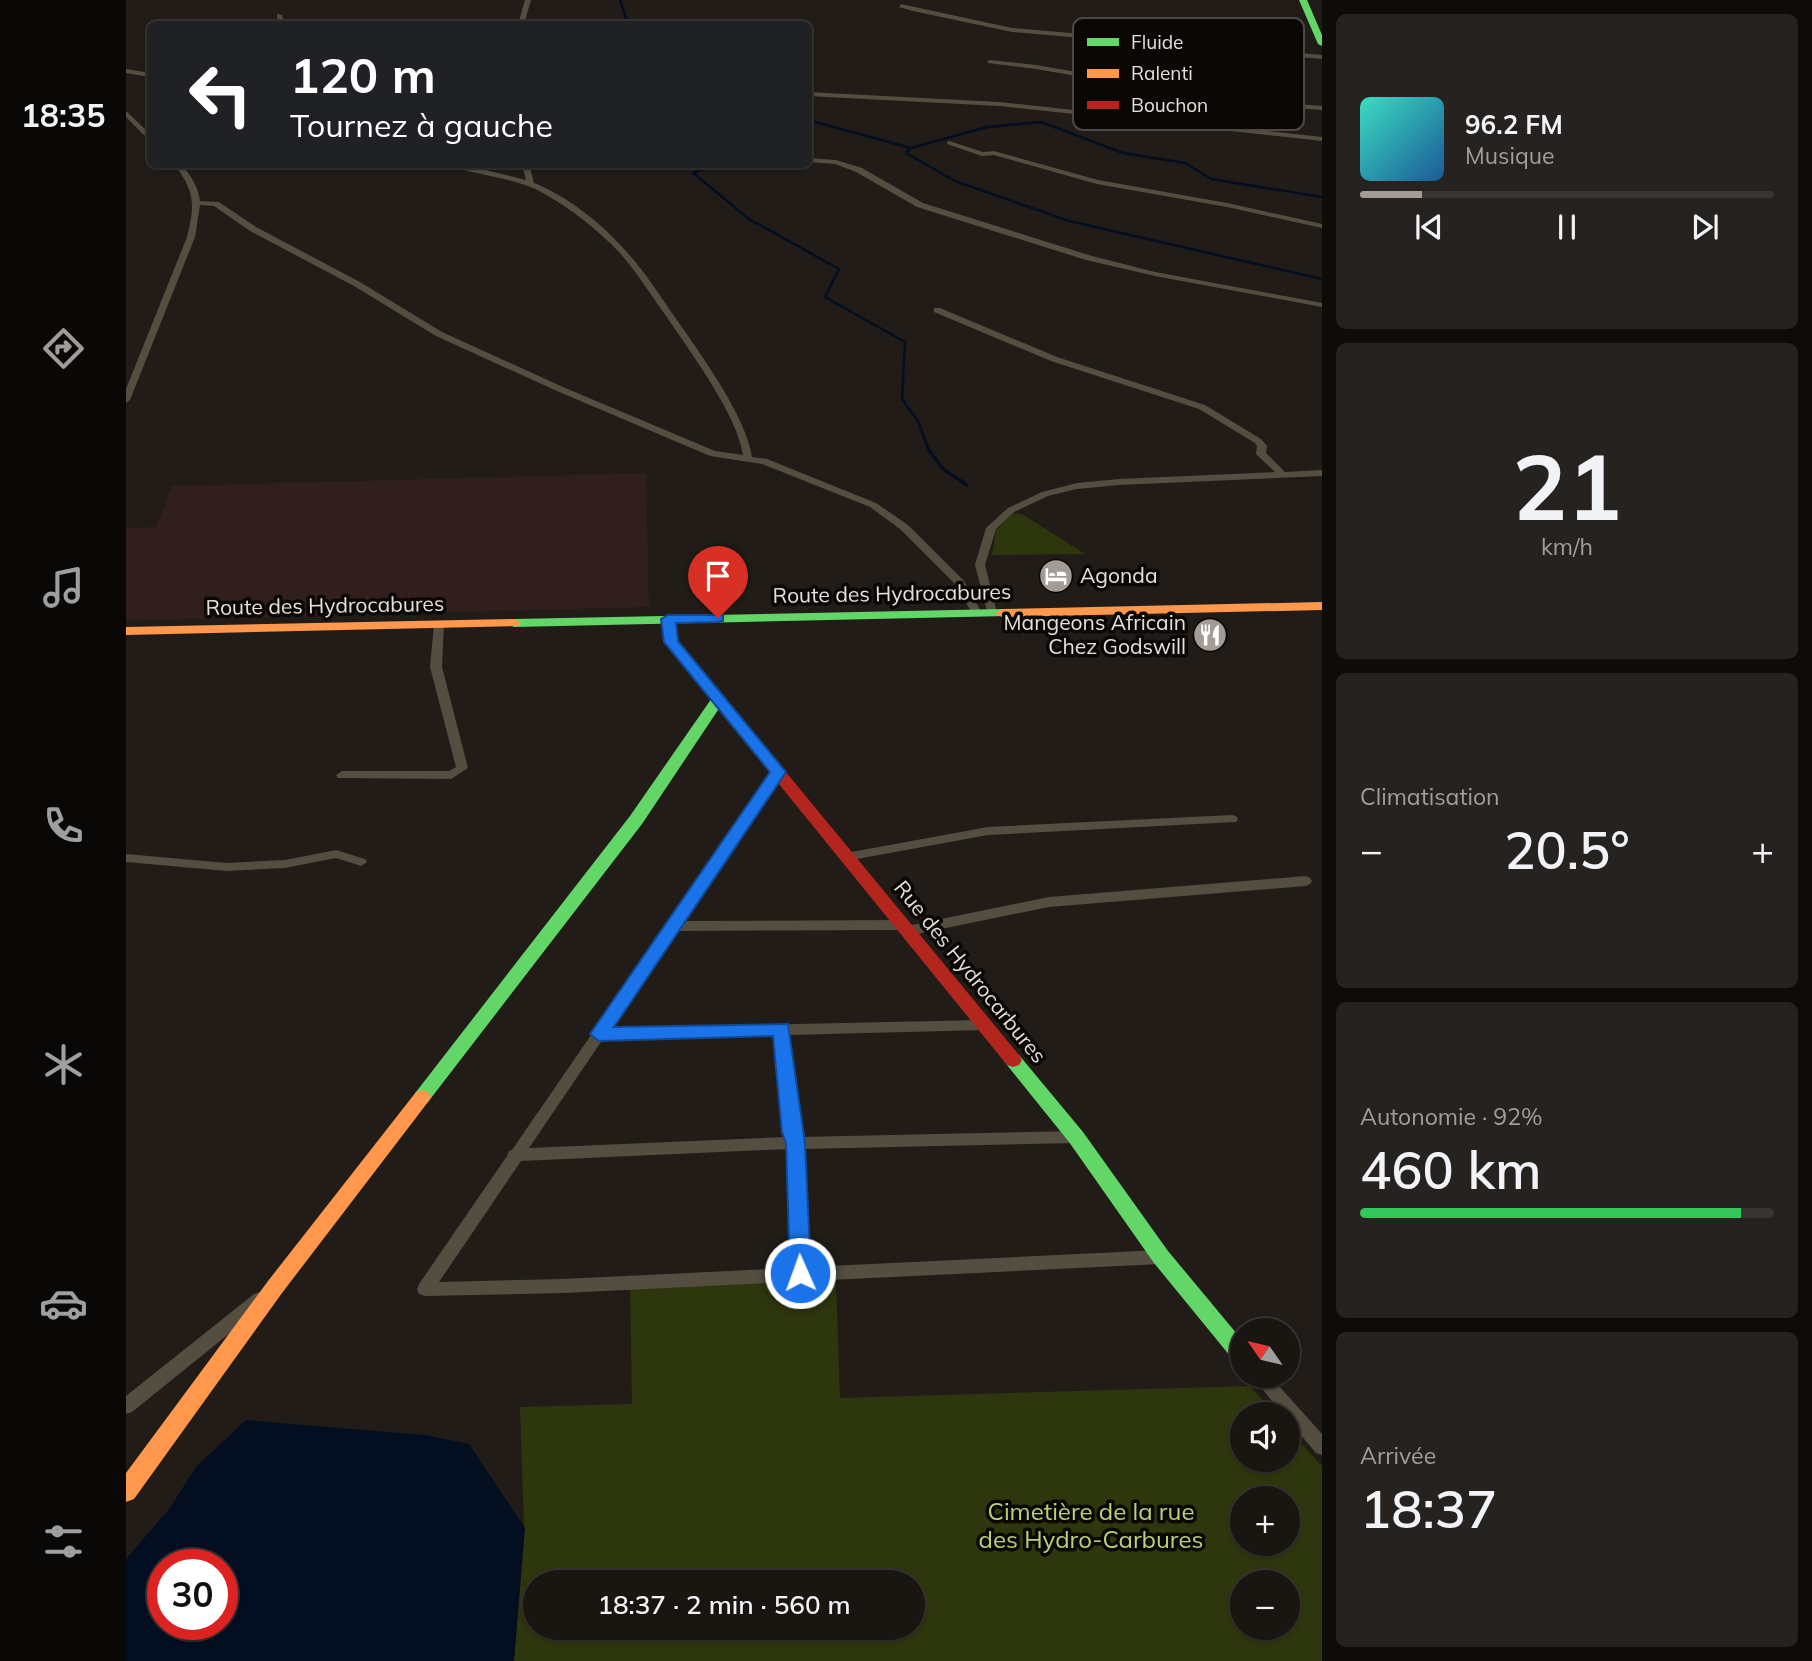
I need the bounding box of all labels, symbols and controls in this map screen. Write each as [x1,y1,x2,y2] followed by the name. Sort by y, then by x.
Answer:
[1073,18,1304,130] legend
[1131,30,1183,54] text: Fluide
[290,44,436,105] text: 120 m
[175,49,266,140] icon: left
[1131,61,1193,85] text: Ralenti
[1131,93,1208,117] text: Bouchon
[21,95,105,135] text: 18:35
[290,105,553,145] text: Tournez à gauche
[1465,108,1563,141] text: 96.2 FM
[1465,141,1554,170] text: Musique
[1410,208,1448,246] icon: previous
[1548,208,1586,246] icon: pause
[1686,208,1724,246] icon: next
[39,324,88,373] icon: directions
[1512,429,1622,543] text: 21
[1541,532,1593,561] text: km/h
[688,546,748,618] pin
[699,557,737,595] icon: arrive
[1037,557,1075,595] hotel icon: Agonda
[1080,562,1158,588] place label: Agonda
[39,563,88,612] icon: music
[772,578,1011,608] street label: Route des Hydrocabures
[205,590,444,620] street label: Route des Hydrocabures
[1004,609,1186,659] place label: Mangeons Africain Chez Godswill
[1191,616,1229,654] restaurant icon: Mangeons Africain Chez Godswill
[1360,782,1500,811] text: Climatisation
[39,801,88,850] icon: phone
[1504,817,1630,882] text: 20.5°
[1360,826,1383,874] text: −
[1751,826,1774,874] text: +
[889,875,1052,1068] street label: Rue des Hydrocarbures
[39,1040,88,1089] icon: climate
[1360,1102,1543,1131] text: Autonomie · 92%
[1360,1137,1541,1202] text: 460 km
[763,1236,837,1310] position arrow
[39,1279,88,1328] icon: car
[1230,1318,1300,1388] north arrow
[1230,1318,1300,1640] map controls
[1230,1402,1300,1472] button: sound
[1360,1441,1436,1470] text: Arrivée
[1360,1476,1497,1541] text: 18:37
[1230,1486,1300,1556] button: +
[979,1496,1203,1554] park label: Cimetière de la rue des Hydro-Carbures
[39,1517,88,1566] icon: filters
[147,1549,238,1640] speed limit sign: 30
[1230,1570,1300,1640] button: −
[597,1588,851,1621] text: 18:37 · 2 min · 560 m

